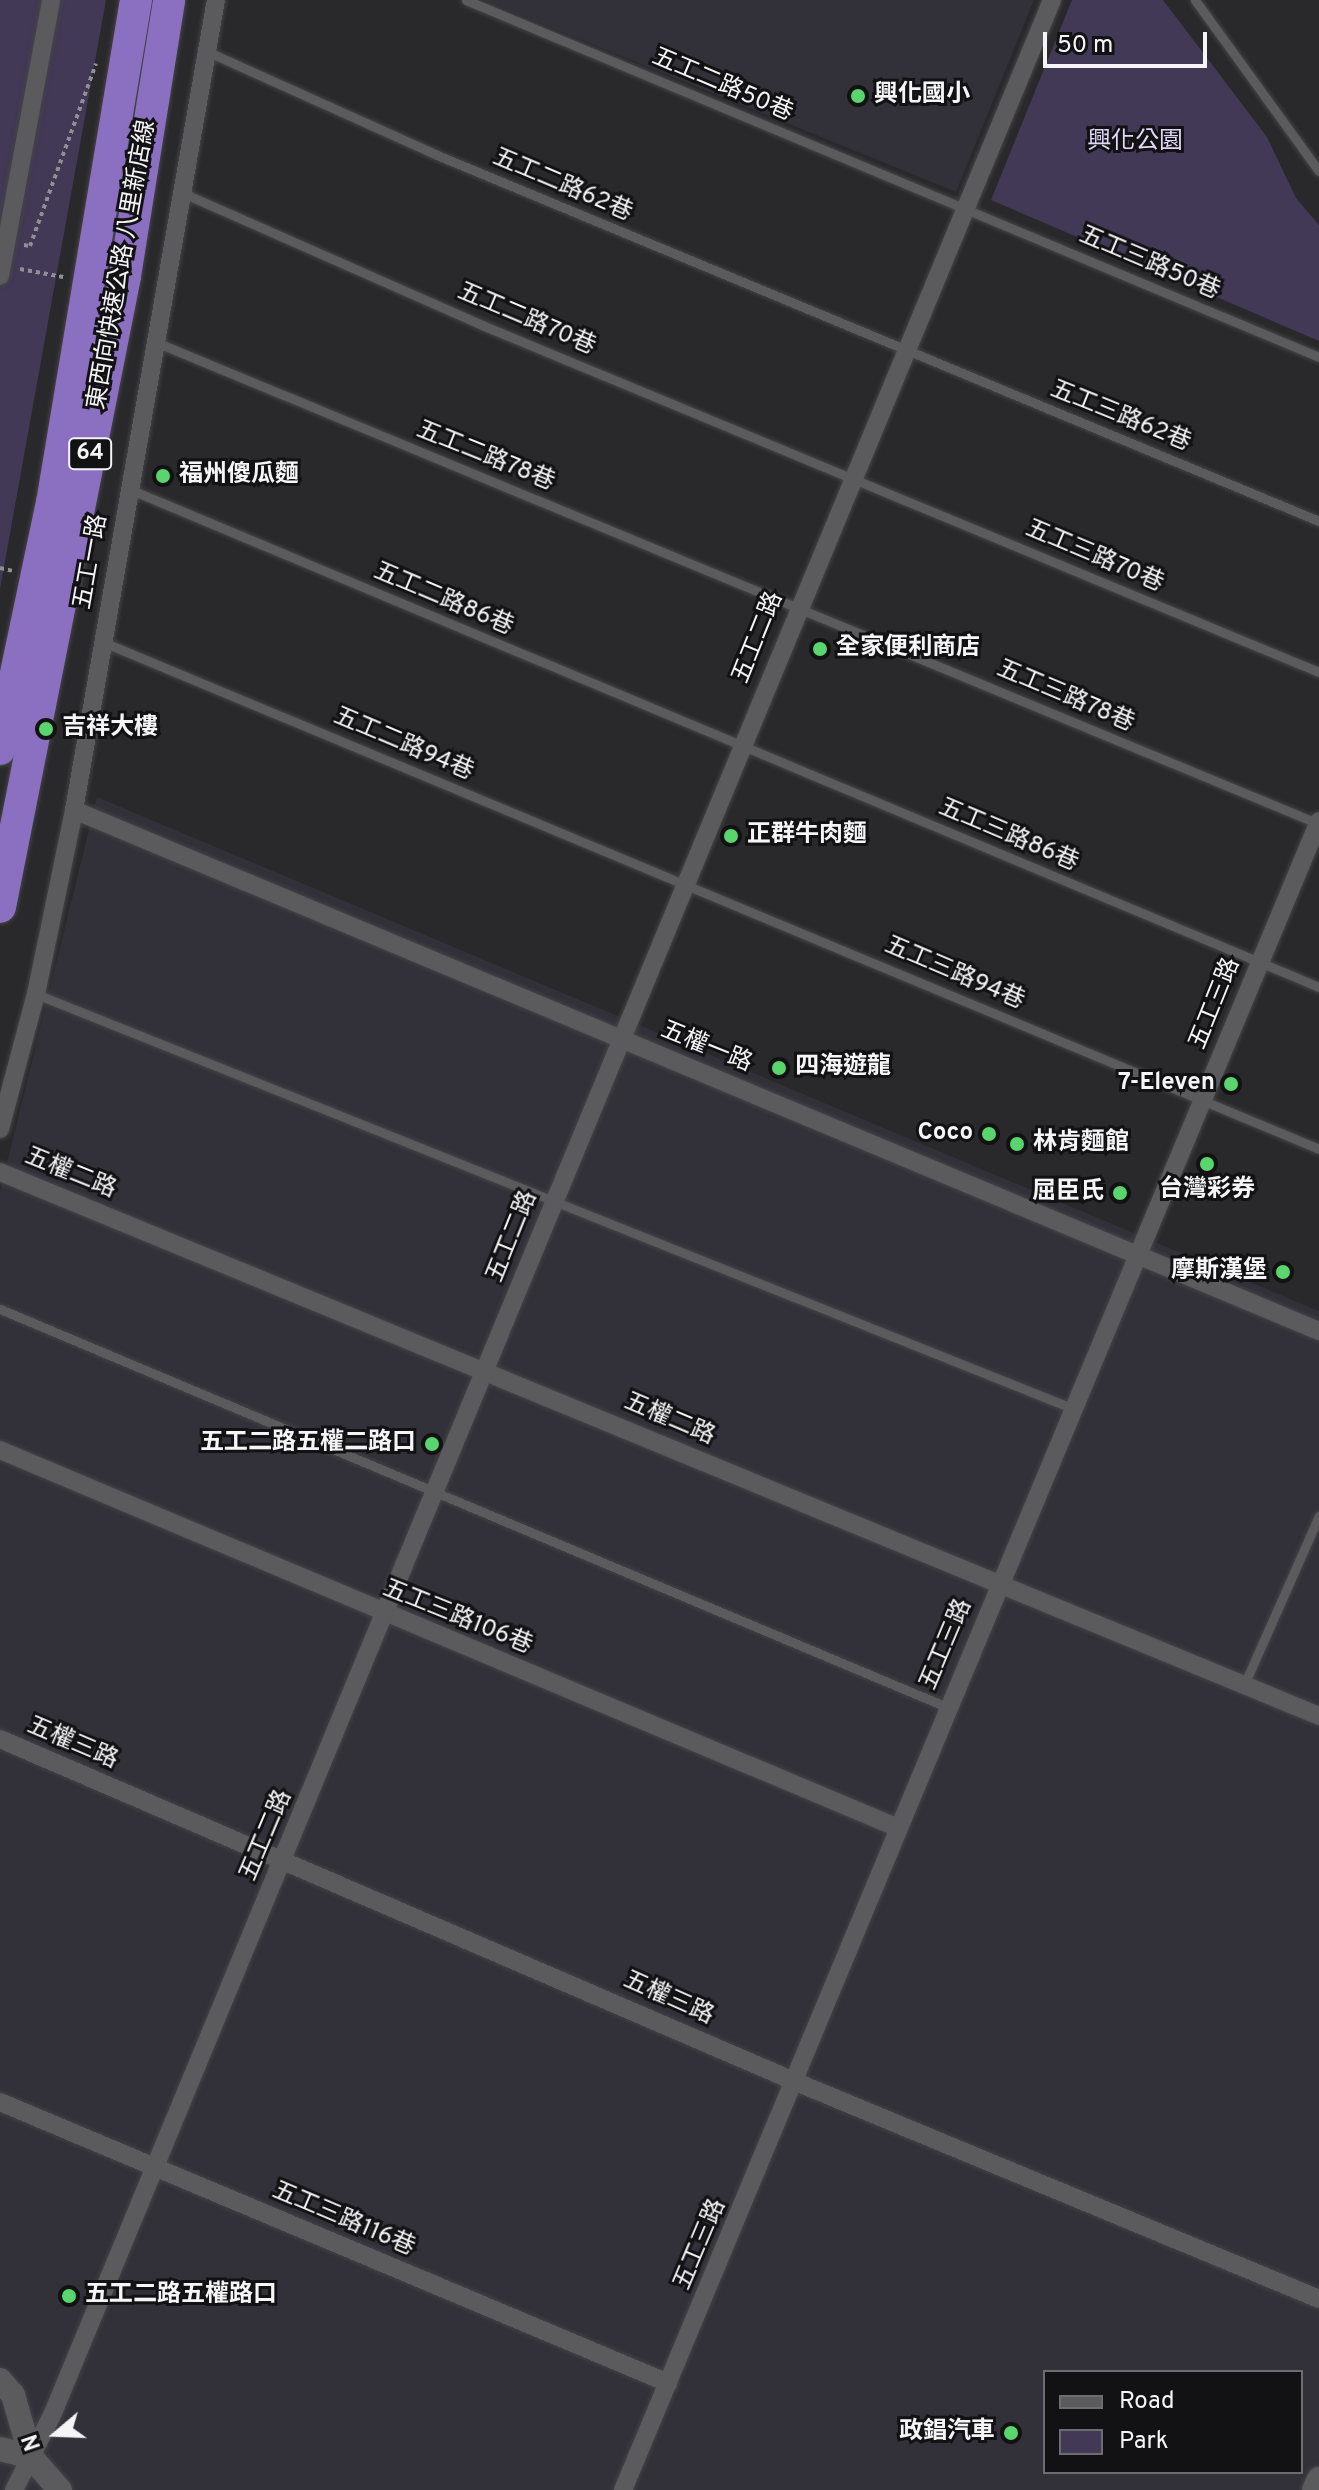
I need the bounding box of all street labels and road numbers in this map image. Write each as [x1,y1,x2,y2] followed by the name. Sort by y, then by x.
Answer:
[647,43,797,129] street label: 五工二路50巷
[83,118,163,412] street label: 東西向快速公路 八里新店線
[488,144,636,228] street label: 五工二路62巷
[1074,221,1224,307] street label: 五工三路50巷
[453,278,599,362] street label: 五工二路70巷
[1046,376,1194,458] street label: 五工三路62巷
[412,416,558,498] street label: 五工二路78巷
[68,436,112,472] road number: 64
[69,512,115,612] street label: 五工一路
[1021,515,1167,599] street label: 五工三路70巷
[369,558,517,642] street label: 五工二路86巷
[728,588,790,688] street label: 五工二路
[992,655,1138,739] street label: 五工三路78巷
[329,703,477,787] street label: 五工二路94巷
[934,794,1082,878] street label: 五工三路86巷
[880,932,1028,1016] street label: 五工三路94巷
[1185,954,1247,1054] street label: 五工三路
[656,1017,756,1079] street label: 五權一路
[20,1143,120,1205] street label: 五權二路
[482,1187,544,1287] street label: 五工二路
[619,1388,719,1452] street label: 五權二路
[378,1575,536,1661] street label: 五工三路106巷
[915,1595,979,1695] street label: 五工三路
[22,1712,122,1776] street label: 五權三路
[235,1786,299,1886] street label: 五工二路
[618,1966,718,2032] street label: 五權三路
[267,2177,419,2263] street label: 五工三路116巷
[669,2195,733,2295] street label: 五工三路

